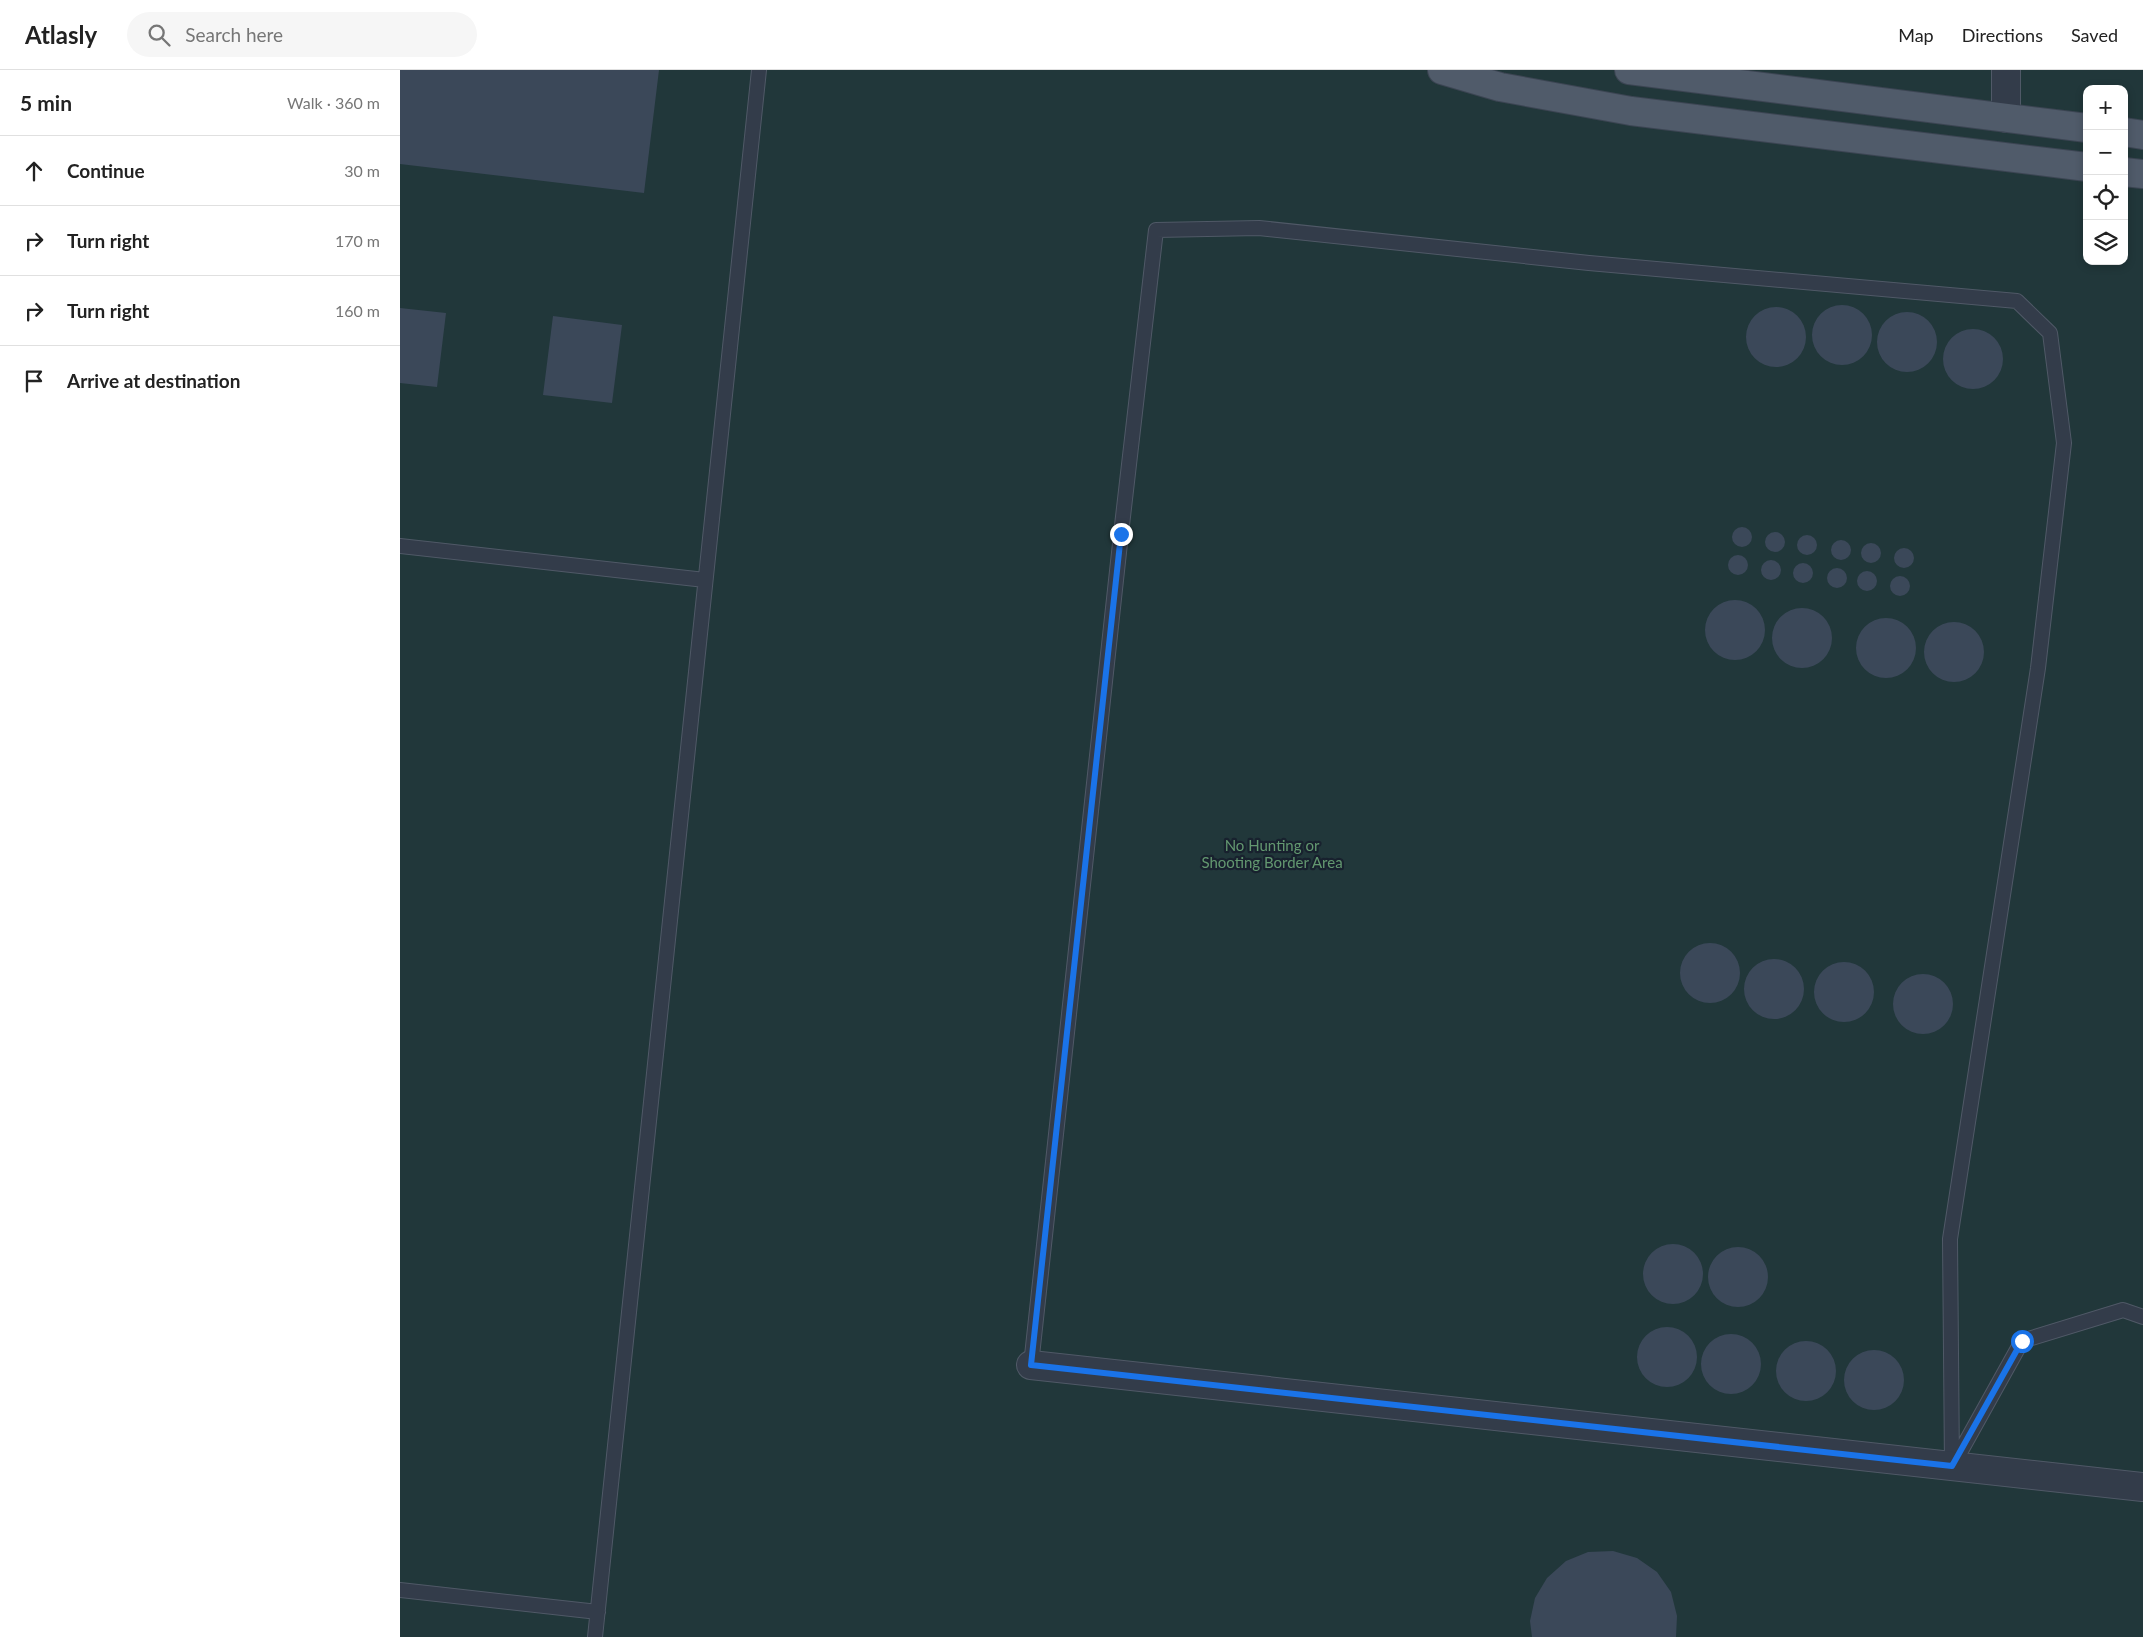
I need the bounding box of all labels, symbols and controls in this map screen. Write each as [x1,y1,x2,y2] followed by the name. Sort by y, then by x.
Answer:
[127,12,477,57] search box
[25,20,97,49] text: Atlasly
[145,21,173,49] icon: search
[185,23,283,46] text: Search here
[1898,24,1934,46] text: Map
[1962,24,2043,46] text: Directions
[2071,24,2118,46] text: Saved
[2083,85,2128,265] map controls
[2083,85,2128,130] button: +
[20,90,72,115] text: 5 min
[287,93,380,112] text: Walk · 360 m
[2083,130,2128,175] button: −
[20,157,48,185] icon: ahead
[67,159,145,182] text: Continue
[344,161,380,180] text: 30 m
[2083,175,2128,220] button: locate
[2083,220,2128,265] button: layers
[20,227,48,255] icon: right
[67,229,149,252] text: Turn right
[335,231,380,250] text: 170 m
[20,297,48,325] icon: right
[67,299,149,322] text: Turn right
[335,301,380,320] text: 160 m
[20,367,48,395] icon: arrive
[67,369,240,392] text: Arrive at destination
[1110,523,1133,546] route end
[1201,836,1343,871] park label: No Hunting or Shooting Border Area
[2011,1330,2034,1353] route start

